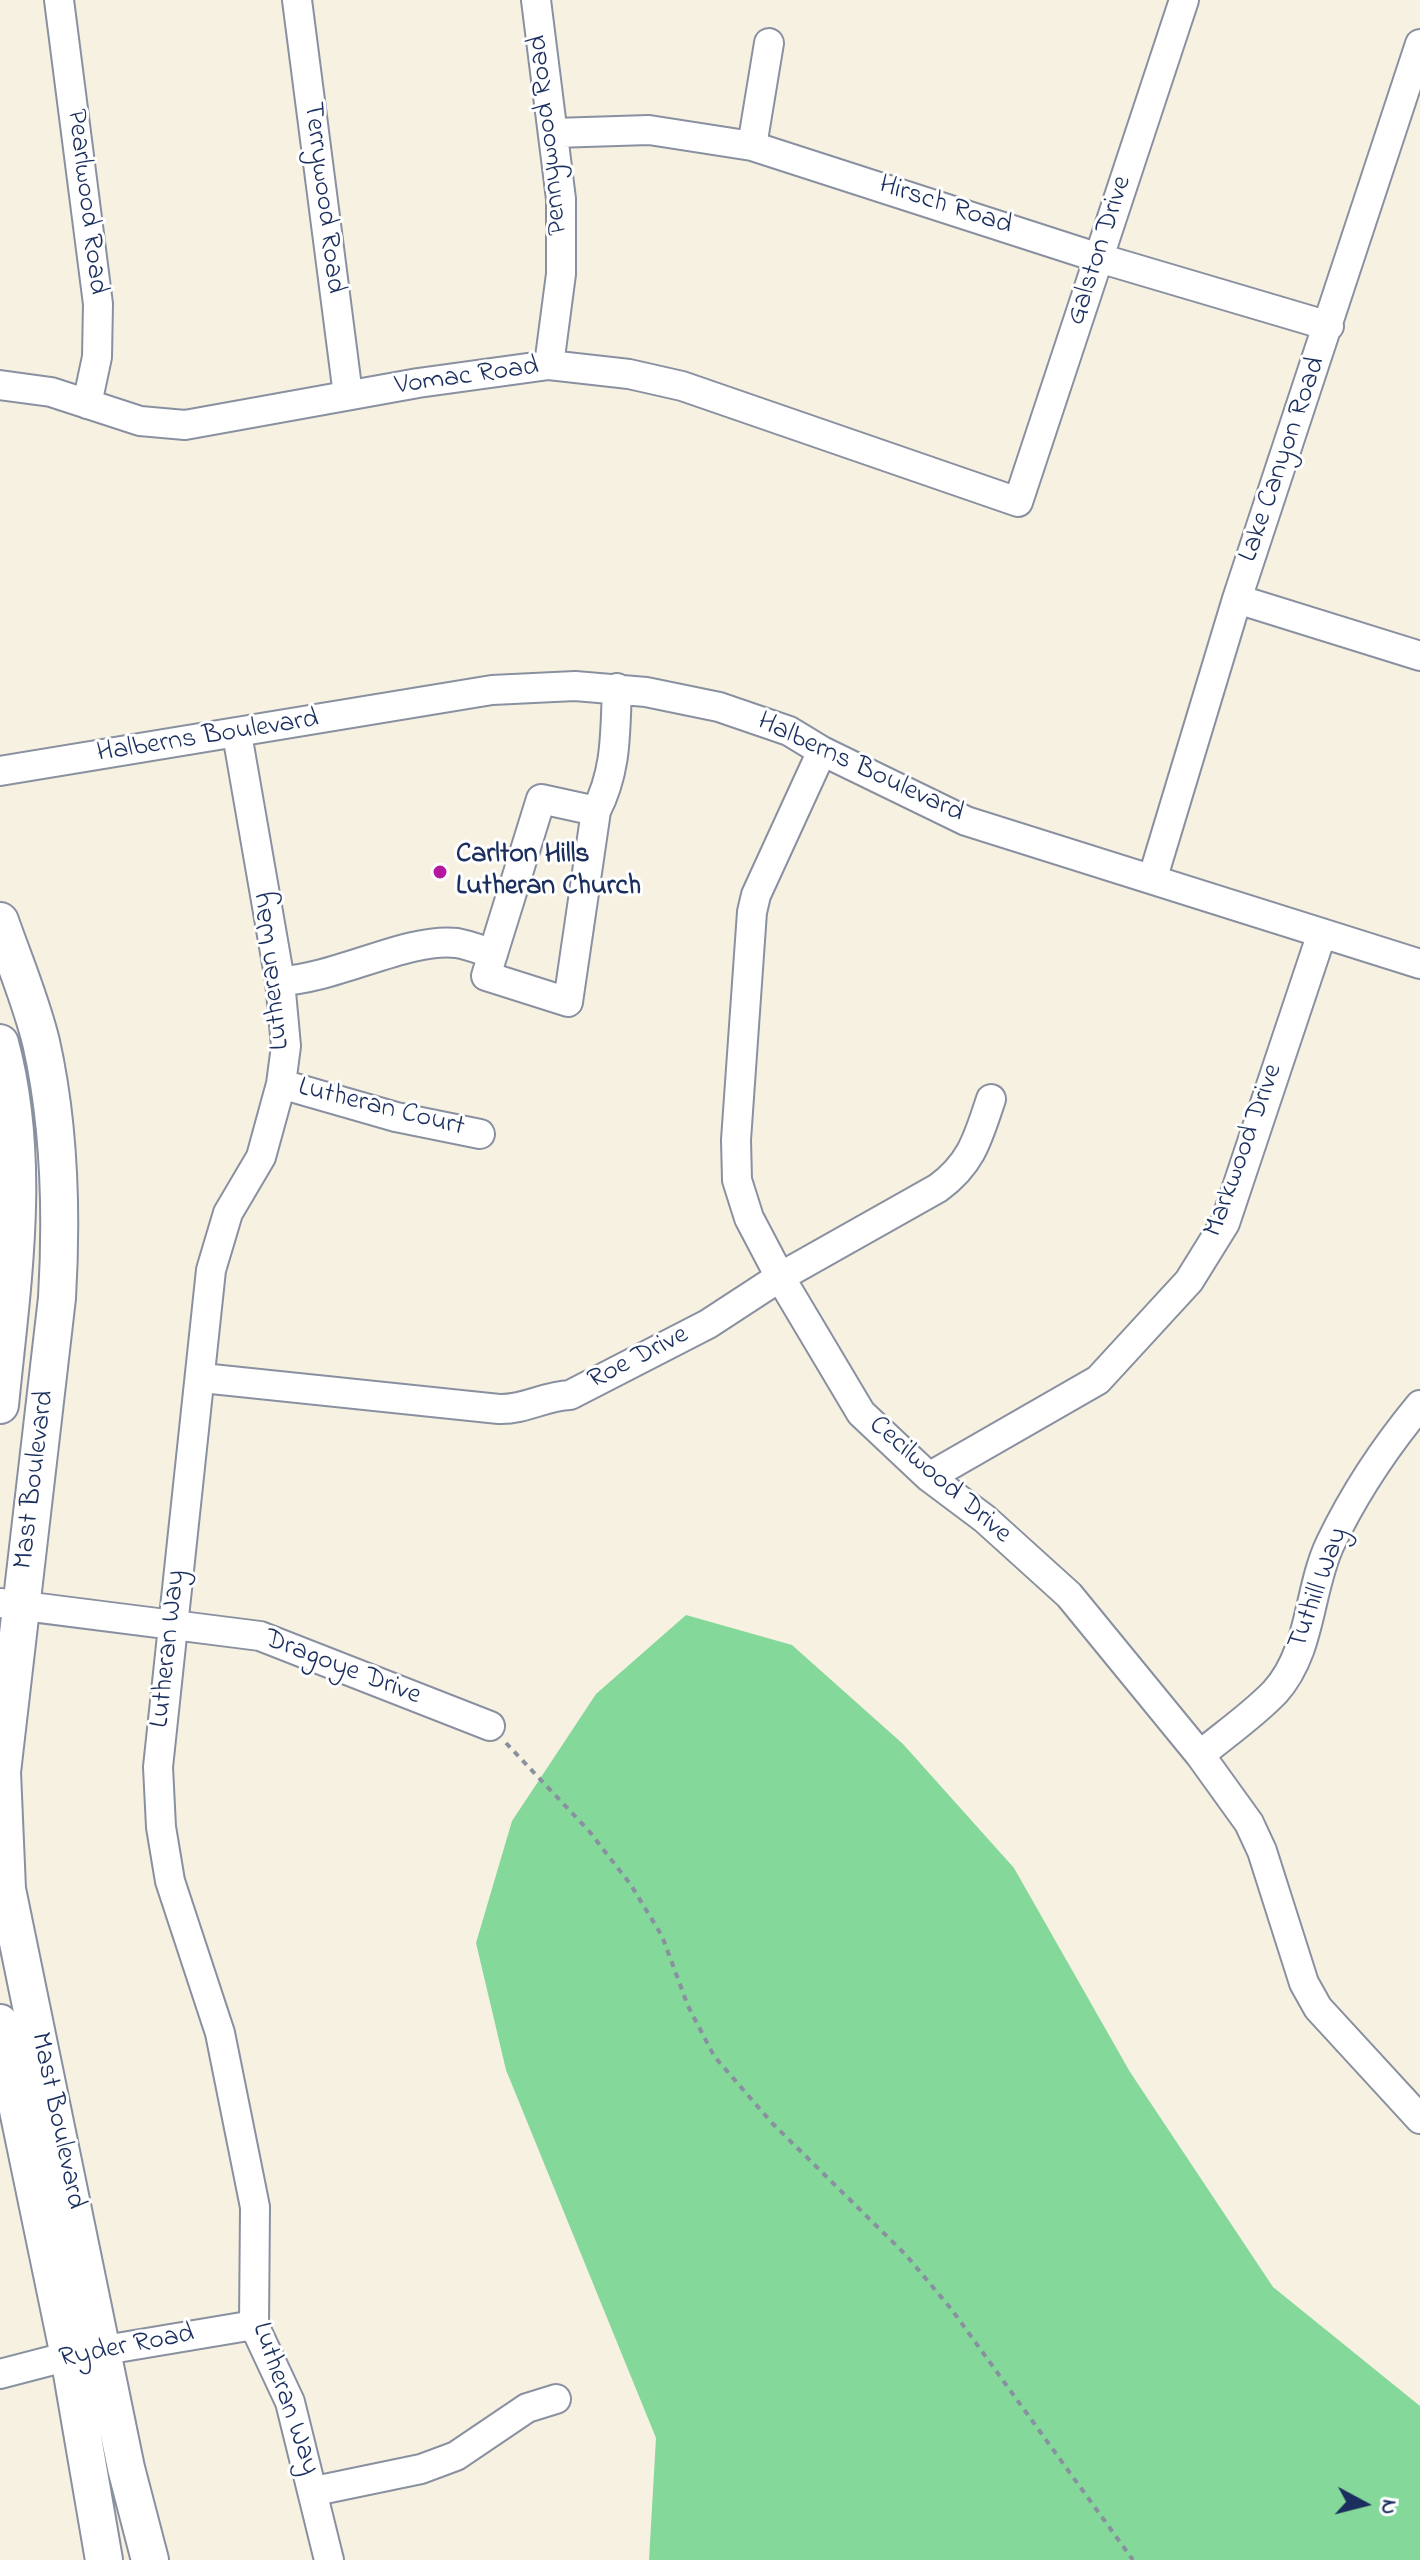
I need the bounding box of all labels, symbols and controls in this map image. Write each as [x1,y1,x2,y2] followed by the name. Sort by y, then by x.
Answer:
[523,33,577,237] street label: Pennywood Road
[294,100,350,296] street label: Terrywood Road
[57,107,113,297] street label: Pearlwood Road
[874,170,1016,244] street label: Hirsch Road
[1061,172,1141,330] street label: Galston Drive
[393,351,541,405] street label: Vomac Road
[1233,353,1335,567] street label: Lake Canyon Road
[95,704,321,772] street label: Halberns Boulevard
[751,706,969,832] street label: Halberns Boulevard
[456,839,641,905] place label: Carlton Hills Lutheran Church
[431,863,449,881] marker: Carlton Hills Lutheran Church
[247,890,299,1052] street label: Lutheran Way
[1198,1060,1292,1242] street label: Markwood Drive
[294,1072,468,1146] street label: Lutheran Court
[583,1320,695,1398] street label: Roe Drive
[8,1389,64,1571] street label: Mast Boulevard
[861,1410,1017,1552] street label: Cecilwood Drive
[1283,1524,1357,1654] street label: Tuthill Way
[145,1568,195,1730] street label: Lutheran Way
[259,1624,425,1714] street label: Dragoye Drive
[21,2030,91,2212] street label: Mast Boulevard
[57,2318,197,2378] street label: Ryder Road
[242,2319,326,2479] street label: Lutheran Way
[1324,2464,1404,2544] north arrow
[1371,2498,1405,2516] text: N

